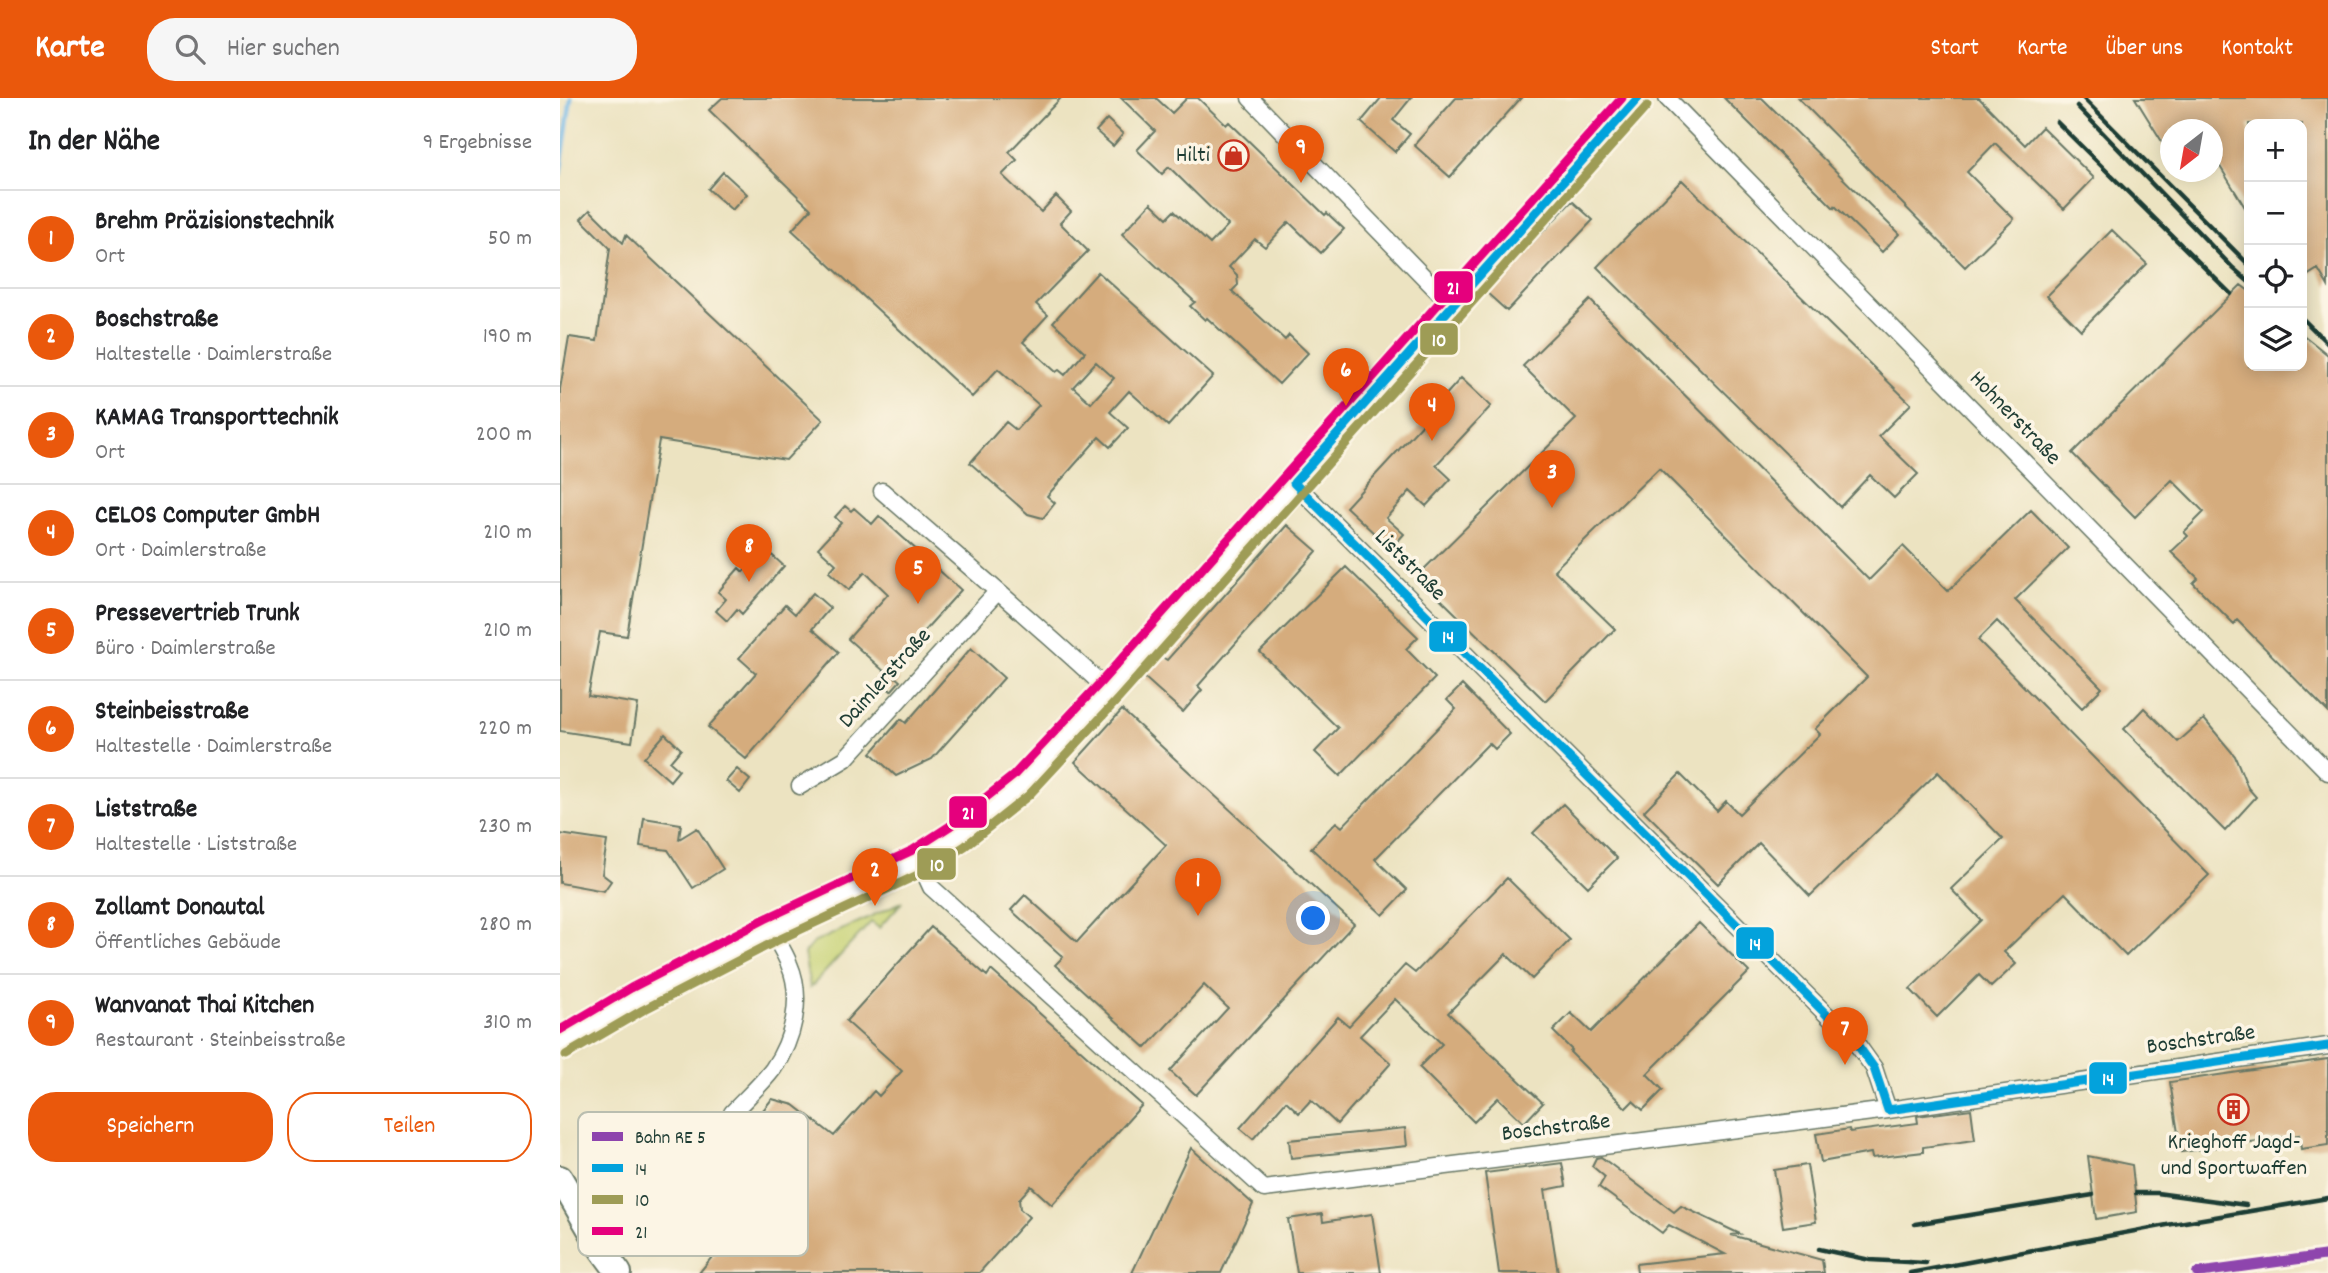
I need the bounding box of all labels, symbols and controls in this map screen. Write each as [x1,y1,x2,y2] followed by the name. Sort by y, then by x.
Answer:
[147,18,637,81] search box
[35,26,105,73] text: Karte
[171,30,209,68] icon: search
[227,31,340,68] text: Hier suchen
[1930,32,1979,66] text: Start
[2017,32,2068,66] text: Karte
[2106,32,2183,66] text: Über uns
[2221,32,2293,66] text: Kontakt
[2160,119,2223,182] north arrow
[2244,119,2307,371] map controls
[2244,119,2307,182] button: +
[28,122,160,165] text: In der Nähe
[1278,125,1324,183] pin: 9
[423,127,532,160] text: 9 Ergebnisse
[1216,139,1250,173] shop icon: Hilti
[1176,140,1210,173] place label: Hilti
[2244,182,2307,245] button: −
[95,204,334,241] text: Brehm Präzisionstechnik
[48,223,54,256] text: 1
[488,223,532,256] text: 50 m
[95,241,125,274] text: Ort
[2244,245,2307,308] button: locate
[1433,270,1474,304] line badge: 21
[1447,277,1459,304] text: 21
[95,302,218,339] text: Boschstraße
[2244,308,2307,371] button: layers
[46,321,56,354] text: 2
[483,321,532,354] text: 190 m
[1419,322,1459,356] line badge: 10
[1432,329,1446,356] text: 10
[95,339,332,372] text: Haltestelle · Daimlerstraße
[1323,348,1369,406] pin: 6
[1960,364,2068,474] street label: Hohnerstraße
[1409,383,1455,441] pin: 4
[95,400,339,437] text: KAMAG Transporttechnik
[46,419,56,452] text: 3
[476,419,532,452] text: 200 m
[95,437,125,470] text: Ort
[1529,450,1575,508] pin: 3
[95,498,320,535] text: CELOS Computer GmbH
[46,517,56,550] text: 4
[483,517,532,550] text: 210 m
[1365,522,1453,610] street label: Liststraße
[726,524,772,582] pin: 8
[95,535,266,568] text: Ort · Daimlerstraße
[895,546,941,604] pin: 5
[95,596,300,633] text: Pressevertrieb Trunk
[46,615,56,648] text: 5
[483,615,532,648] text: 210 m
[1428,620,1468,653] line badge: 14
[832,621,940,737] street label: Daimlerstraße
[1442,626,1454,653] text: 14
[95,633,276,666] text: Büro · Daimlerstraße
[95,694,249,731] text: Steinbeisstraße
[45,713,57,746] text: 6
[478,713,532,746] text: 220 m
[95,731,332,764] text: Haltestelle · Daimlerstraße
[95,792,197,829] text: Liststraße
[948,795,988,829] line badge: 21
[962,802,974,829] text: 21
[47,811,55,844] text: 7
[478,811,532,844] text: 230 m
[95,829,297,862] text: Haltestelle · Liststraße
[916,847,957,881] line badge: 10
[852,848,898,906] pin: 2
[930,854,944,881] text: 10
[1175,858,1221,916] pin: 1
[95,890,264,927] text: Zollamt Donautal
[1296,901,1330,935] your location
[46,909,56,942] text: 8
[479,909,532,942] text: 280 m
[1735,926,1775,960] line badge: 14
[95,927,281,960] text: Öffentliches Gebäude
[1749,933,1761,960] text: 14
[95,988,314,1025] text: Wanvanat Thai Kitchen
[46,1007,56,1040] text: 9
[483,1007,532,1040] text: 310 m
[1822,1007,1868,1065] pin: 7
[2145,1017,2257,1065] street label: Boschstraße
[95,1025,346,1058] text: Restaurant · Steinbeisstraße
[2088,1061,2128,1095] line badge: 14
[2102,1068,2114,1095] text: 14
[28,1092,273,1162] button: Speichern
[287,1092,532,1162] button: Teilen
[2217,1092,2251,1126] building icon: Krieghoff Jagd- und Sportwaffen
[1500,1106,1612,1152] street label: Boschstraße
[578,1112,808,1256] legend
[635,1126,706,1153] text: Bahn RE 5
[2161,1127,2307,1186] place label: Krieghoff Jagd- und Sportwaffen
[635,1158,647,1185] text: 14
[635,1189,650,1216] text: 10
[635,1221,647,1248] text: 21

